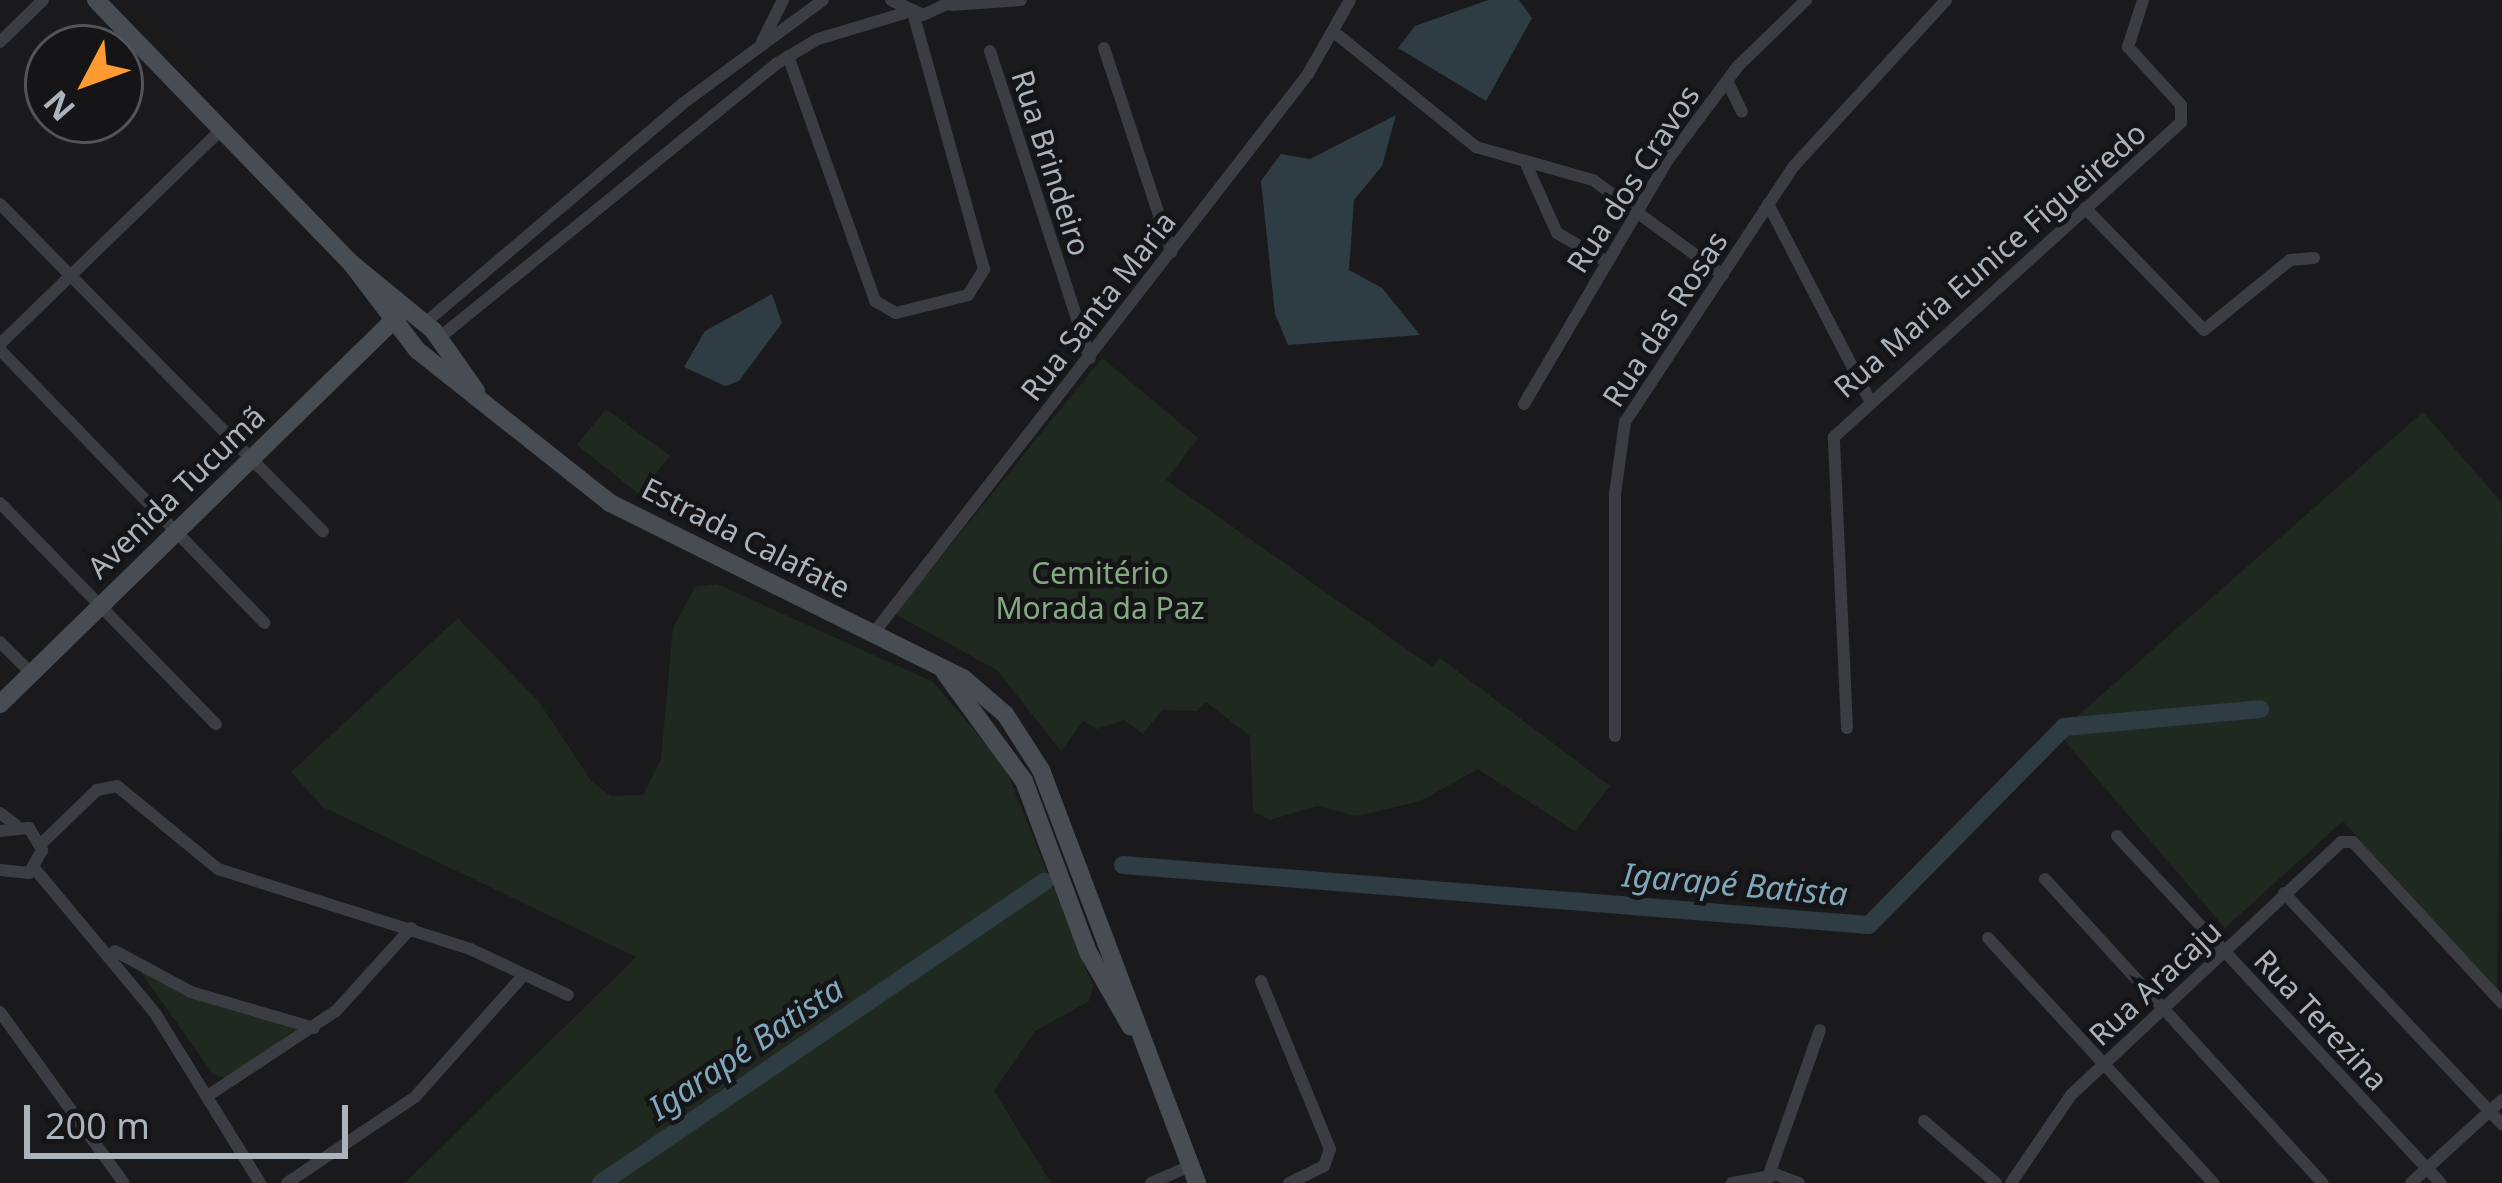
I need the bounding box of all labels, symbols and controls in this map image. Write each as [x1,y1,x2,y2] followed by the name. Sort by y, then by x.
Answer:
[24,24,144,144] north arrow
[1004,66,1098,260] street label: Rua Brindeiro
[1559,79,1707,279] street label: Rua dos Cravos
[33,81,85,131] text: N
[1827,115,2153,405] street label: Rua Maria Eunice Figueiredo
[1013,204,1183,408] street label: Rua Santa Maria
[1595,225,1735,413] street label: Rua das Rosas
[80,398,272,586] street label: Avenida Tucumã
[636,470,856,606] street label: Estrada Calafate
[995,555,1205,626] park label: Cemitério Morada da Paz
[1621,854,1849,914] water label: Igarapé Batista
[2082,913,2228,1053] street label: Rua Aracaju
[2247,942,2395,1098] street label: Rua Terezina
[641,968,851,1128] water label: Igarapé Batista
[30,1081,354,1155] scale bar
[45,1101,150,1150] text: 200 m

